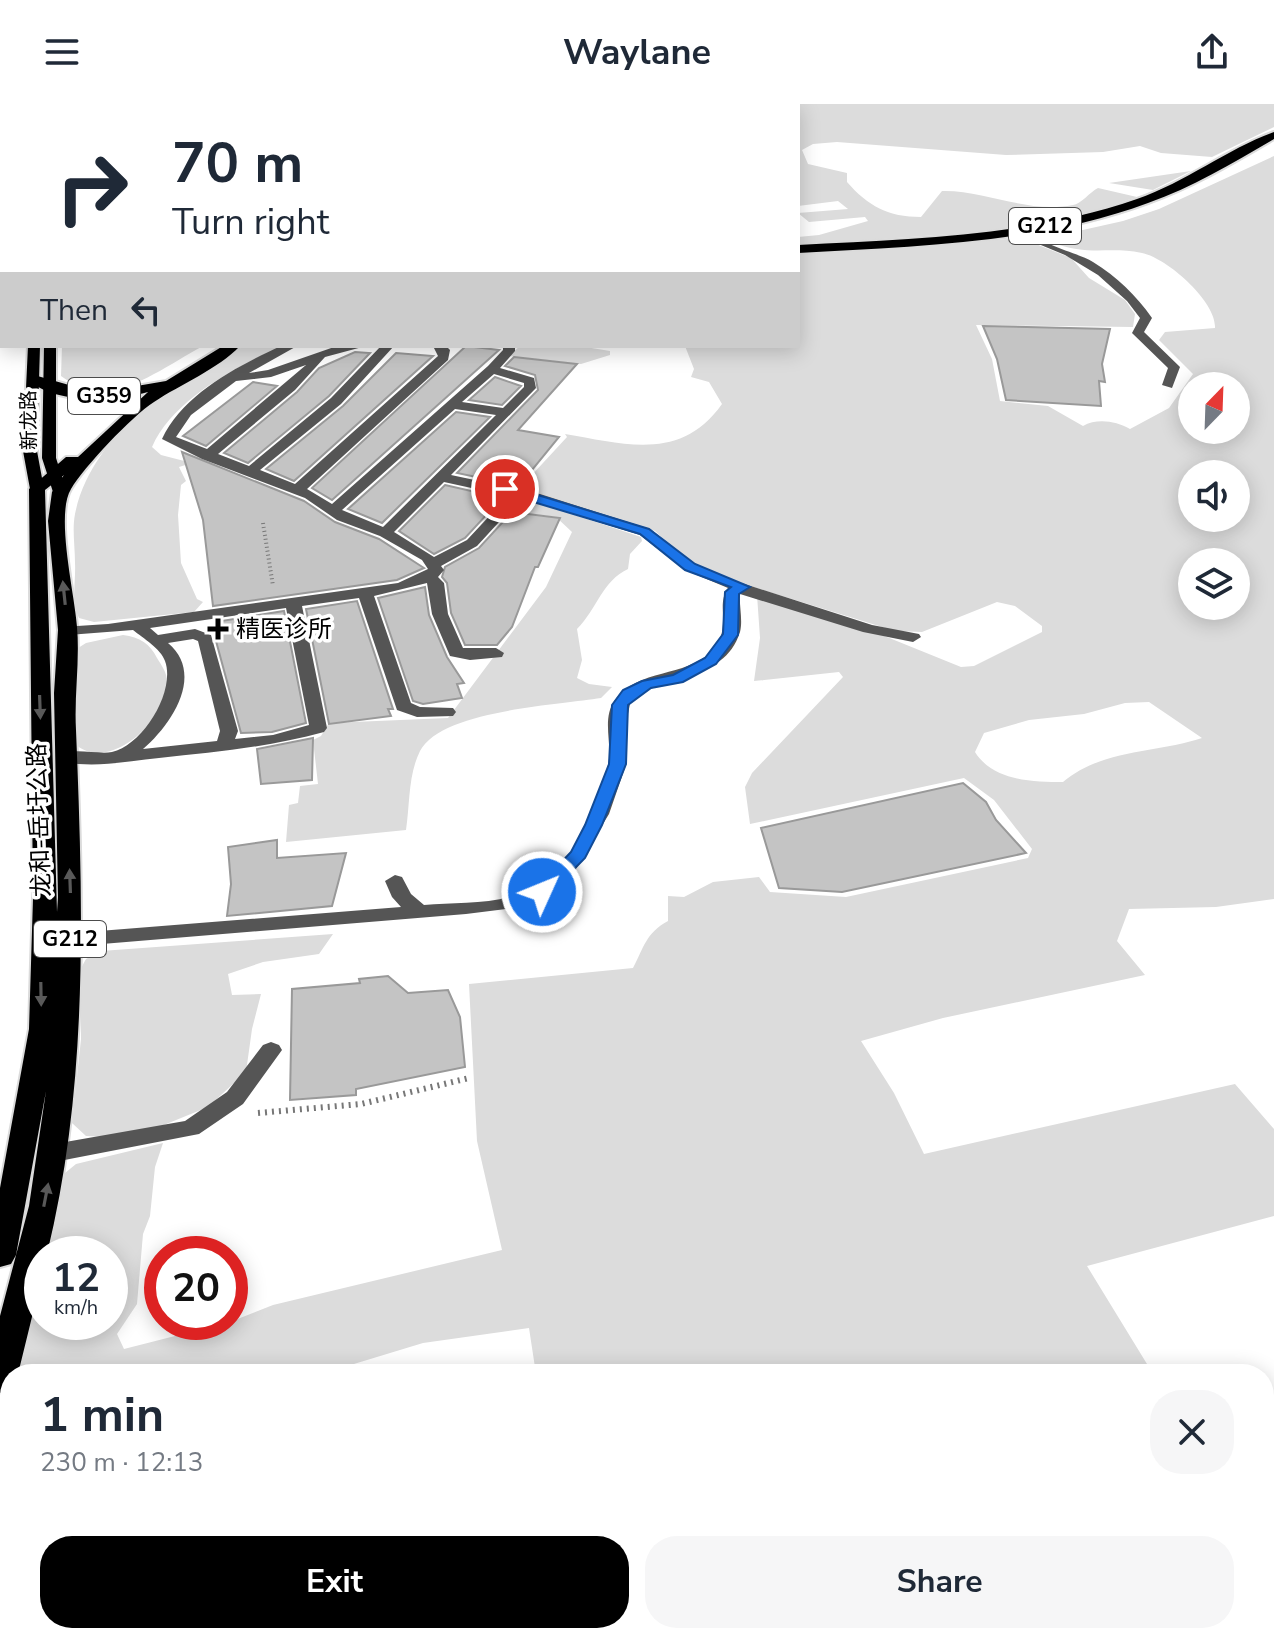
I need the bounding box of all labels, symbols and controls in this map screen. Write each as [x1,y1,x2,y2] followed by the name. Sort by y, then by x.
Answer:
[563,28,711,77] text: Waylane
[40,30,84,74] icon: menu
[1190,30,1234,74] icon: share
[172,125,303,202] text: 70 m
[40,136,144,240] icon: right
[172,198,329,247] text: Turn right
[1009,208,1081,244] road number: G212
[124,288,168,332] icon: left
[40,290,108,331] text: Then
[1178,372,1250,444] north arrow
[1178,372,1250,620] map controls
[68,378,140,414] road number: G359
[15,390,43,450] street label: 新龙路
[471,455,539,523] pin
[1178,460,1250,532] button: sound
[483,467,527,511] icon: arrive
[1178,548,1250,620] button: layers
[58,580,71,605] one-way arrow
[236,613,332,645] place label: 精医诊所
[207,618,229,640] marker: 精医诊所
[34,695,47,720] one-way arrow
[20,742,58,898] street label: 龙和-岳圩公路
[500,850,584,934] position arrow
[63,868,76,893] one-way arrow
[34,921,106,957] road number: G212
[35,982,47,1007] one-way arrow
[40,1182,53,1207] one-way arrow
[144,1236,248,1340] speed limit sign: 20
[52,1251,100,1305] text: 12
[54,1294,98,1321] text: km/h
[40,1382,164,1448] text: 1 min
[1150,1390,1234,1474] button: close
[40,1445,203,1480] text: 230 m · 12:13
[40,1536,629,1628] button: Exit
[645,1536,1234,1628] button: Share

